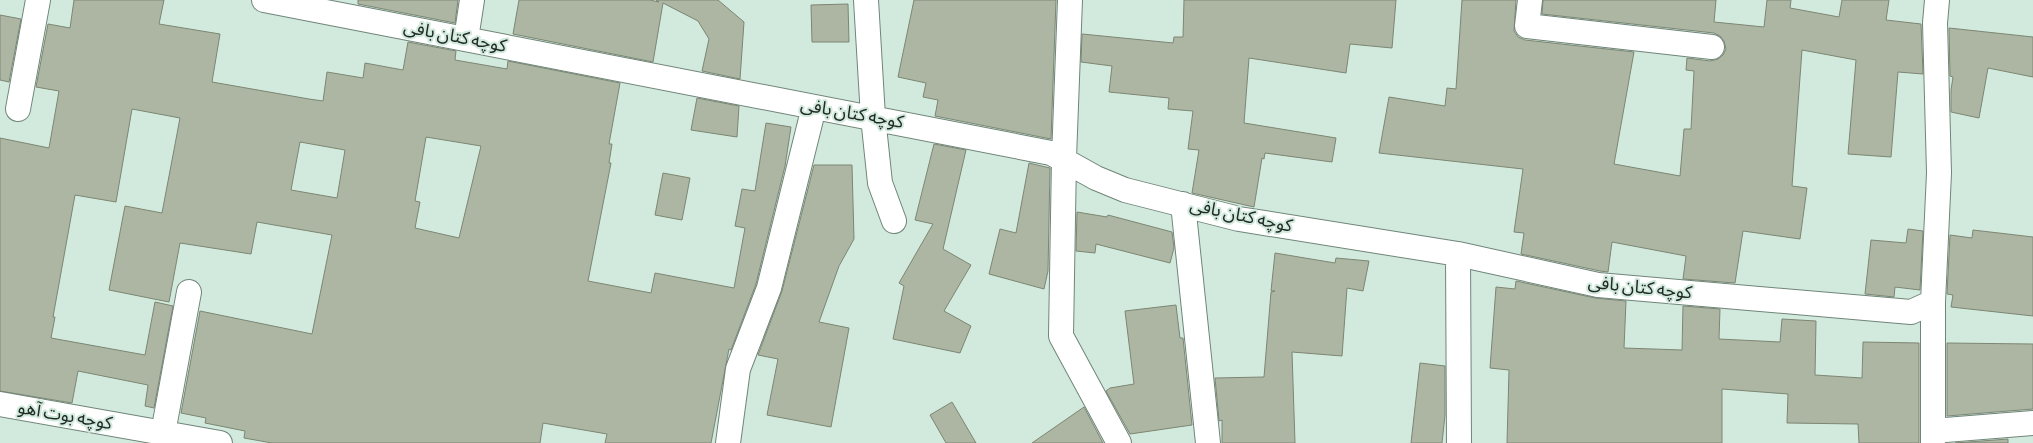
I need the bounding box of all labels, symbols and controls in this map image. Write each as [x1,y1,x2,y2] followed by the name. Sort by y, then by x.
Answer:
[402,18,508,57] street label: کوچه کتان بافی
[799,96,905,133] street label: کوچه کتان بافی
[1188,196,1294,237] street label: کوچه کتان بافی
[1587,274,1693,304] street label: کوچه کتان بافی
[16,398,114,434] street label: کوچه بوت آهو

